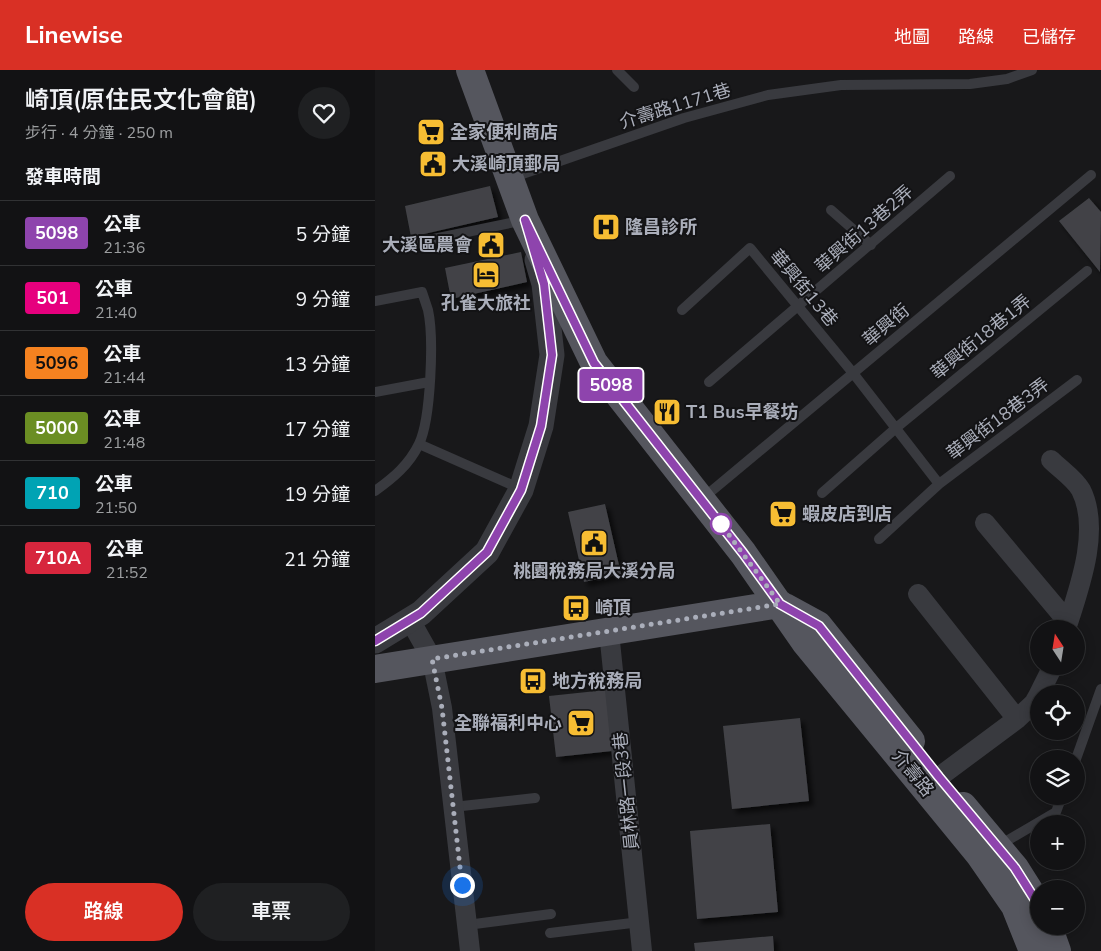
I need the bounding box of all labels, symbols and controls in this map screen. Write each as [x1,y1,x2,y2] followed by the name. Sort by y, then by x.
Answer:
[25,19,123,51] text: Linewise
[894,25,930,49] text: 地圖
[958,25,994,49] text: 路線
[1022,25,1076,49] text: 已儲存
[616,78,734,134] street label: 介壽路1171巷
[25,84,257,116] text: 崎頂(原住民文化會館)
[298,87,350,139] button: heart
[416,117,446,147] supermarket icon: 全家便利商店
[450,120,558,144] place label: 全家便利商店
[25,122,173,144] text: 步行 · 4 分鐘 · 250 m
[418,149,448,179] public building icon: 大溪崎頂郵局
[452,152,560,176] place label: 大溪崎頂郵局
[25,164,101,190] text: 發車時間
[810,180,918,278] street label: 華興街13巷2弄
[103,211,141,237] text: 公車
[591,212,621,242] hospital icon: 隆昌診所
[625,215,697,239] place label: 隆昌診所
[35,221,78,245] text: 5098
[296,222,350,248] text: 5 分鐘
[476,230,506,260] public building icon: 大溪區農會
[382,233,473,257] place label: 大溪區農會
[103,237,145,259] text: 21:36
[765,244,843,332] street label: 華興街13巷
[471,260,501,290] hotel icon: 孔雀大旅社
[95,276,133,302] text: 公車
[36,286,69,310] text: 501
[296,287,350,313] text: 9 分鐘
[926,289,1036,385] street label: 華興街18巷1弄
[441,291,531,315] place label: 孔雀大旅社
[858,298,914,352] street label: 華興街
[95,302,137,324] text: 21:40
[103,341,141,367] text: 公車
[35,351,78,375] text: 5096
[284,352,350,378] text: 13 分鐘
[103,367,145,389] text: 21:44
[576,369,646,401] line badge: 5098
[589,373,633,397] text: 5098
[942,373,1054,465] street label: 華興街18巷3弄
[652,397,682,427] restaurant icon: T1 Bus早餐坊
[686,400,798,424] place label: T1 Bus早餐坊
[103,406,141,432] text: 公車
[35,416,78,440] text: 5000
[284,417,350,443] text: 17 分鐘
[103,432,145,454] text: 21:48
[95,471,133,497] text: 公車
[36,481,69,505] text: 710
[284,482,350,508] text: 19 分鐘
[95,497,137,519] text: 21:50
[768,499,798,529] supermarket icon: 蝦皮店到店
[802,502,892,526] place label: 蝦皮店到店
[710,513,732,535] unlabelled marker
[579,528,609,558] public building icon: 桃園稅務局大溪分局
[106,536,144,562] text: 公車
[35,546,81,570] text: 710A
[284,547,350,573] text: 21 分鐘
[513,559,675,583] place label: 桃園稅務局大溪分局
[106,562,148,584] text: 21:52
[561,593,591,623] bus stop icon: 崎頂
[595,596,631,620] place label: 崎頂
[1030,620,1085,675] north arrow
[1030,620,1085,935] map controls
[518,666,548,696] bus stop icon: 地方稅務局
[552,669,642,693] place label: 地方稅務局
[1030,685,1085,740] button: locate
[566,708,596,738] supermarket icon: 全聯福利中心
[454,711,562,735] place label: 全聯福利中心
[608,731,644,851] street label: 員林路一段3巷
[887,744,939,802] street label: 介壽路
[1030,750,1085,805] button: layers
[1030,815,1085,870] button: +
[450,873,475,898] your location
[1030,880,1085,935] button: −
[25,883,183,941] button: 路線
[193,883,350,941] button: 車票

